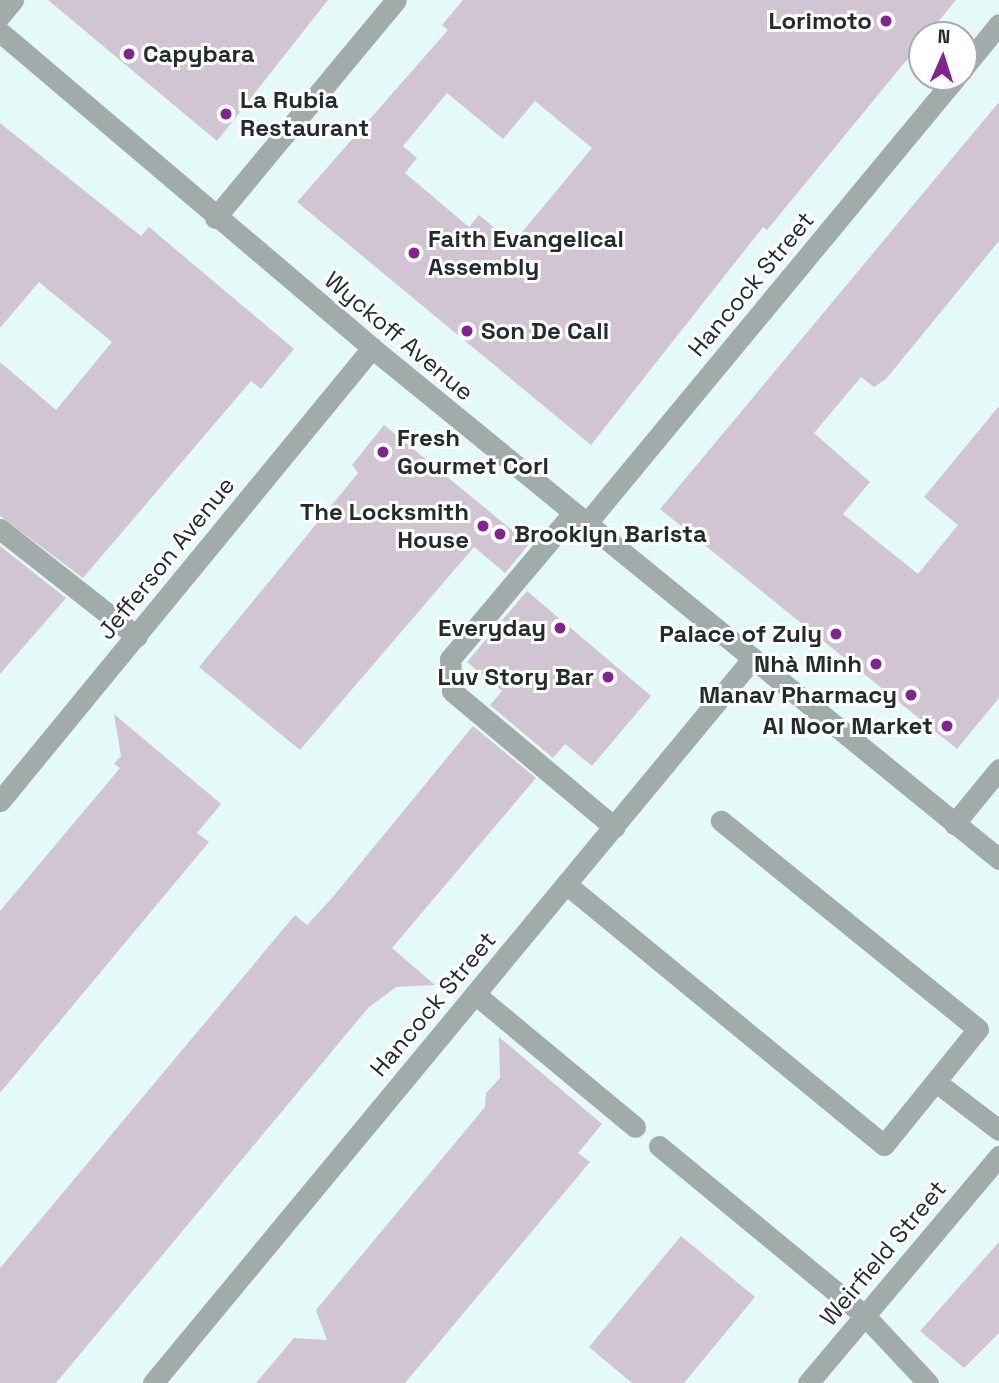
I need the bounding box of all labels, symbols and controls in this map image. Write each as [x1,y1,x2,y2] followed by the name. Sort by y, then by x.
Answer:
[768,7,872,35] place label: Lorimoto
[878,13,894,29] marker: Lorimoto
[908,21,978,91] north arrow
[937,24,951,49] text: N
[143,40,255,68] place label: Capybara
[121,46,137,62] marker: Capybara
[240,86,369,142] place label: La Rubia Restaurant
[218,106,234,122] marker: La Rubia Restaurant
[682,206,820,362] street label: Hancock Street
[428,225,624,281] place label: Faith Evangelical Assembly
[406,245,422,261] marker: Faith Evangelical Assembly
[319,265,479,407] street label: Wyckoff Avenue
[481,317,609,345] place label: Son De Cali
[459,323,475,339] marker: Son De Cali
[397,424,549,480] place label: Fresh Gourmet Corl
[375,444,391,460] marker: Fresh Gourmet Corl
[91,471,241,645] street label: Jefferson Avenue
[300,498,469,554] place label: The Locksmith House
[475,518,491,534] marker: The Locksmith House
[514,520,707,548] place label: Brooklyn Barista
[492,526,508,542] marker: Brooklyn Barista
[438,614,546,642] place label: Everyday
[552,620,568,636] marker: Everyday
[659,620,822,648] place label: Palace of Zuly
[828,626,844,642] marker: Palace of Zuly
[754,650,862,678] place label: Nhà Minh
[868,656,884,672] marker: Nhà Minh
[438,663,594,691] place label: Luv Story Bar
[600,669,616,685] marker: Luv Story Bar
[699,681,897,709] place label: Manav Pharmacy
[903,687,919,703] marker: Manav Pharmacy
[762,712,933,740] place label: Al Noor Market
[939,718,955,734] marker: Al Noor Market
[364,926,502,1082] street label: Hancock Street
[814,1174,952,1332] street label: Weirfield Street

